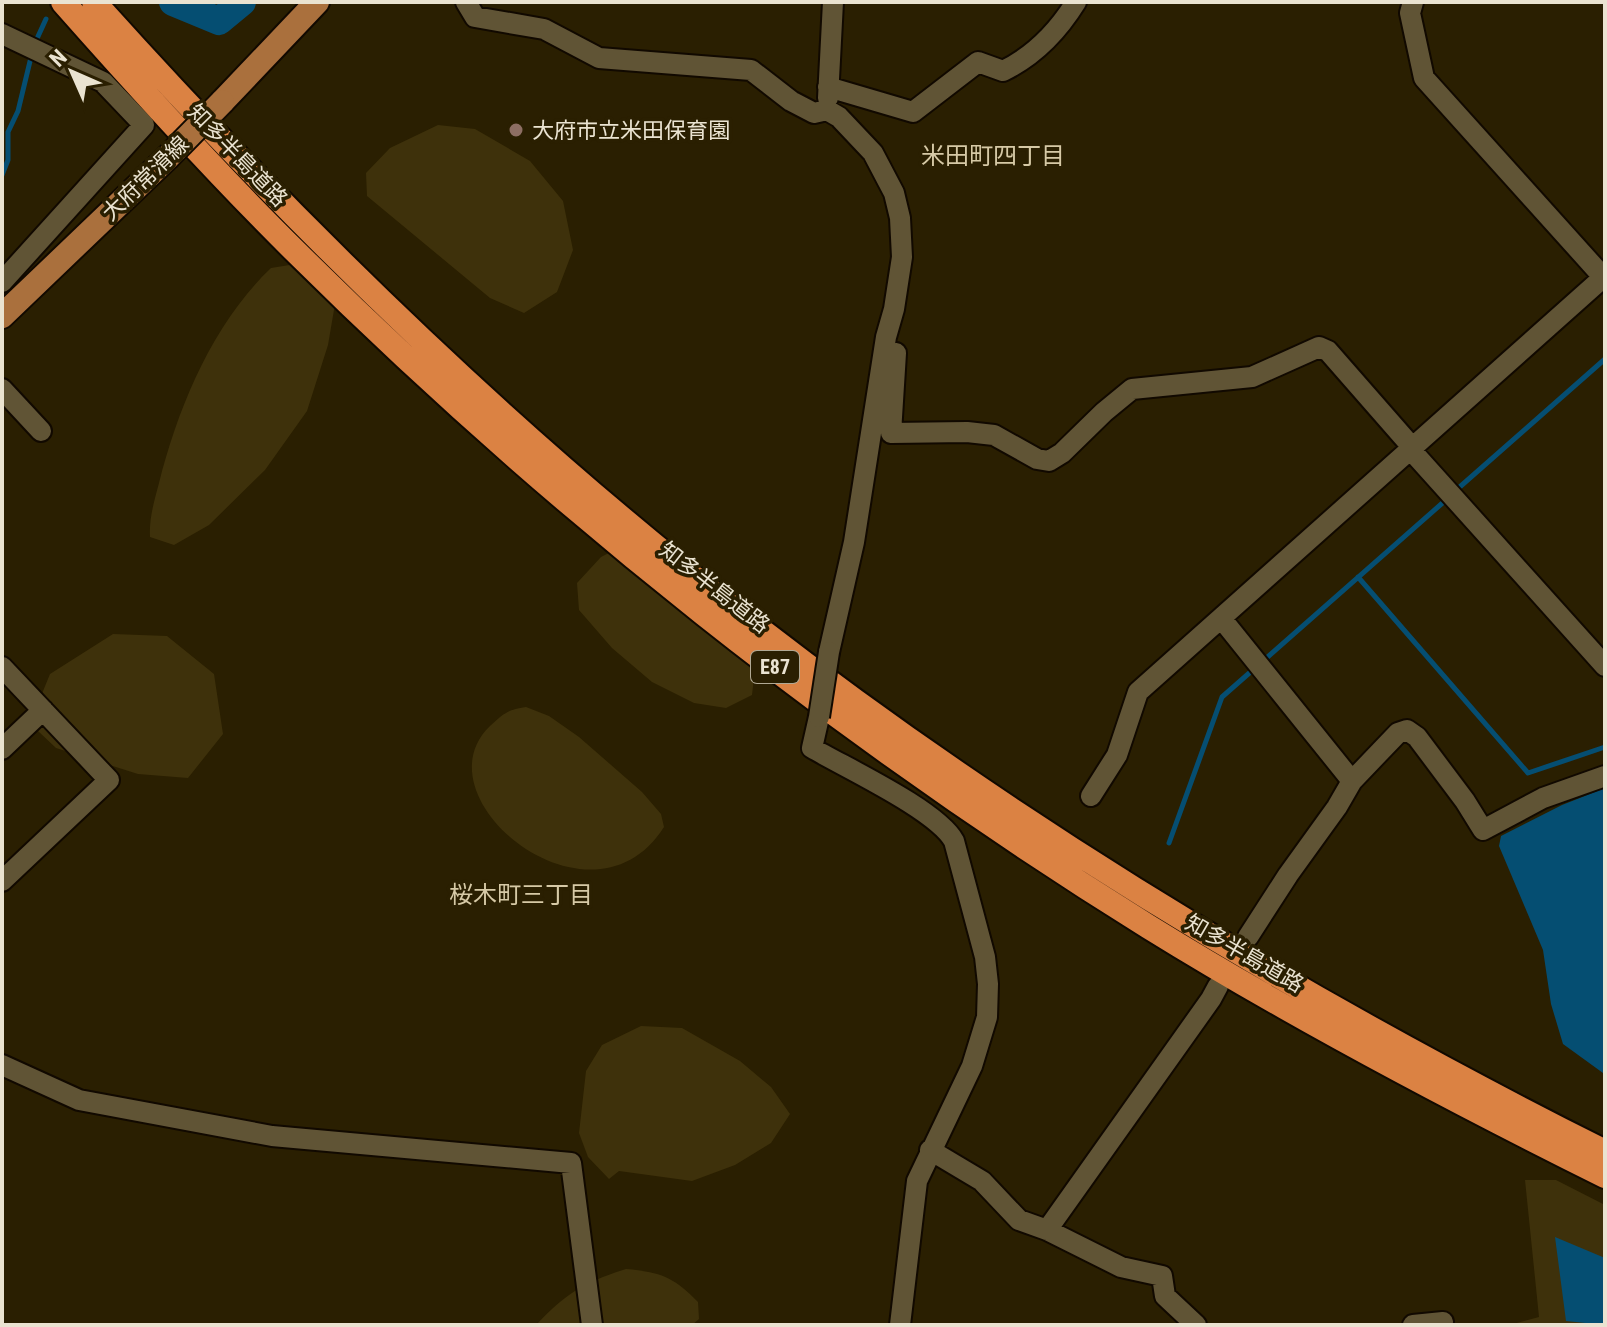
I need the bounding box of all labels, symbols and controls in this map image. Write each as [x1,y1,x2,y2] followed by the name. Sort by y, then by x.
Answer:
[32,32,112,112] north arrow
[45,45,72,72] text: N
[183,99,292,212] street label: 知多半島道路
[532,118,730,143] place label: 大府市立米田保育園
[507,121,525,139] marker: 大府市立米田保育園
[97,131,194,226] street label: 大府常滑線
[921,142,1065,170] district label: 米田町四丁目
[655,537,774,638] street label: 知多半島道路
[751,651,799,683] road number: E87
[449,881,593,909] district label: 桜木町三丁目
[1181,910,1308,997] street label: 知多半島道路

